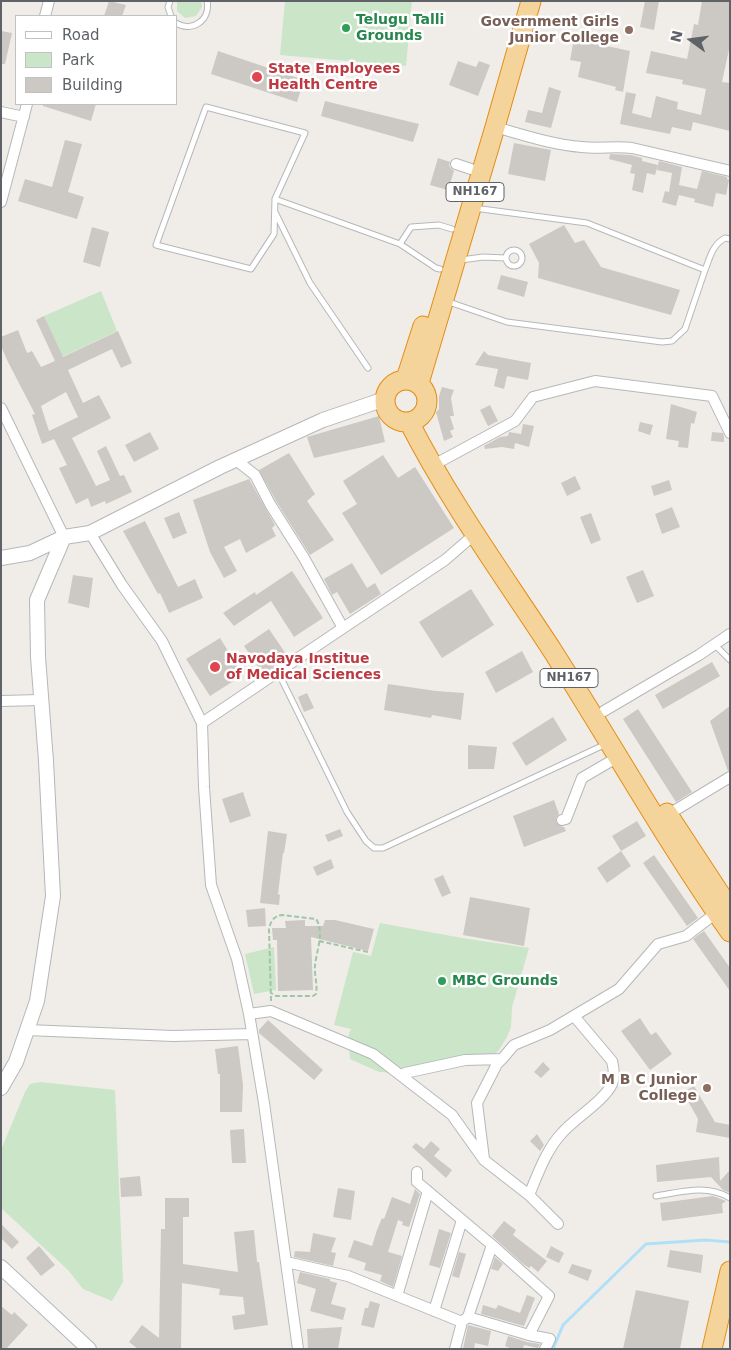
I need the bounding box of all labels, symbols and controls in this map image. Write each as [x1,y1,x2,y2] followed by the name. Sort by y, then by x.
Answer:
[356,12,444,44] place label: Telugu Talli Grounds
[480,14,619,46] place label: Government Girls Junior College
[15,15,178,105] legend
[666,15,716,65] north arrow
[340,22,352,34] marker: Telugu Talli Grounds
[623,24,635,36] marker: Government Girls Junior College
[62,26,100,44] text: Road
[667,29,686,44] text: N
[62,51,94,69] text: Park
[268,61,400,94] place label: State Employees Health Centre
[250,70,264,84] marker: State Employees Health Centre
[62,76,123,94] text: Building
[446,182,504,202] road number: NH167
[226,651,381,684] place label: Navodaya Institue of Medical Sciences
[208,660,222,674] marker: Navodaya Institue of Medical Sciences
[540,668,598,688] road number: NH167
[452,973,558,989] place label: MBC Grounds
[436,975,448,987] marker: MBC Grounds
[601,1072,697,1104] place label: M B C Junior College
[701,1082,713,1094] marker: M B C Junior College

